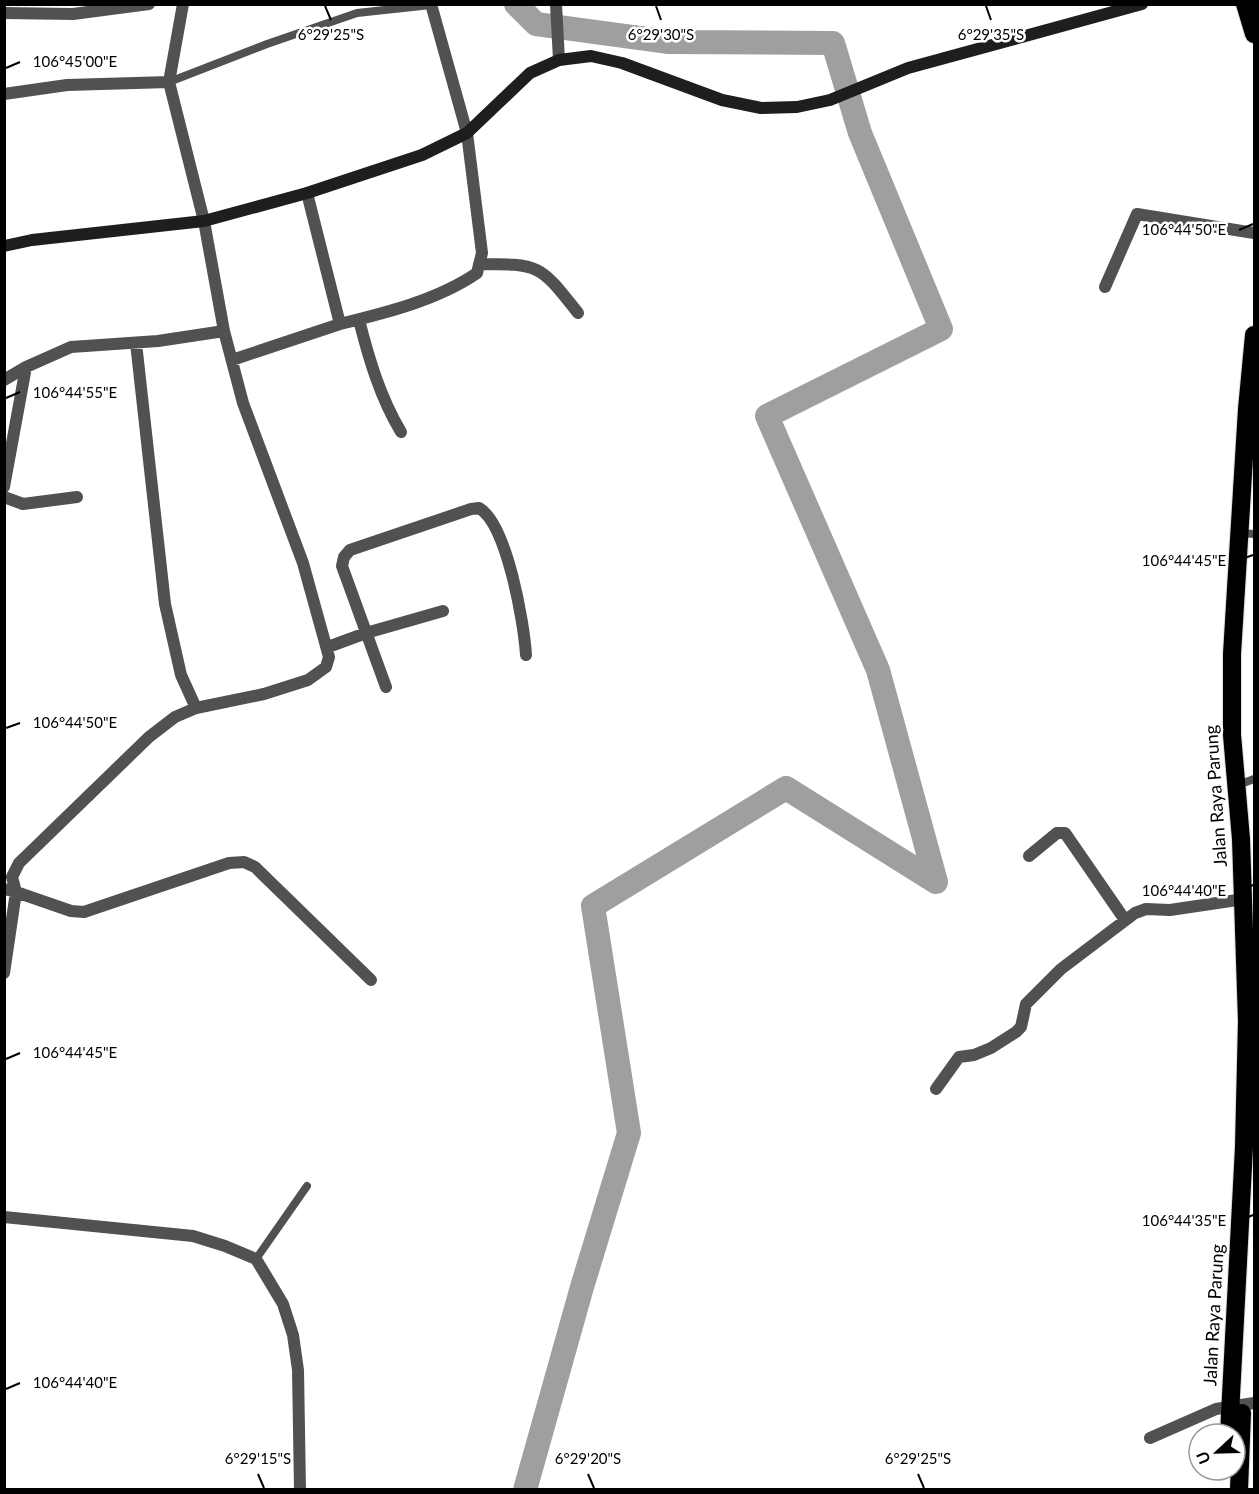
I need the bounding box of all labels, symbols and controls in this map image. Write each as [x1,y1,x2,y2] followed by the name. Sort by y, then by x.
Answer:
[298,25,364,43] text: 6°29'25"S
[628,25,694,43] text: 6°29'30"S
[958,25,1024,43] text: 6°29'35"S
[33,52,117,70] text: 106°45'00"E
[1142,220,1226,238] text: 106°44'50"E
[33,383,117,401] text: 106°44'55"E
[1142,551,1226,569] text: 106°44'45"E
[33,713,117,731] text: 106°44'50"E
[1199,724,1231,868] street label: Jalan Raya Parung
[1142,881,1226,899] text: 106°44'40"E
[33,1043,117,1061] text: 106°44'45"E
[1142,1211,1226,1229] text: 106°44'35"E
[1198,1243,1228,1386] street label: Jalan Raya Parung
[33,1373,117,1391] text: 106°44'40"E
[1187,1422,1247,1482] north arrow
[225,1449,291,1467] text: 6°29'15"S
[555,1449,621,1467] text: 6°29'20"S
[885,1449,951,1467] text: 6°29'25"S
[1192,1449,1214,1467] text: U

